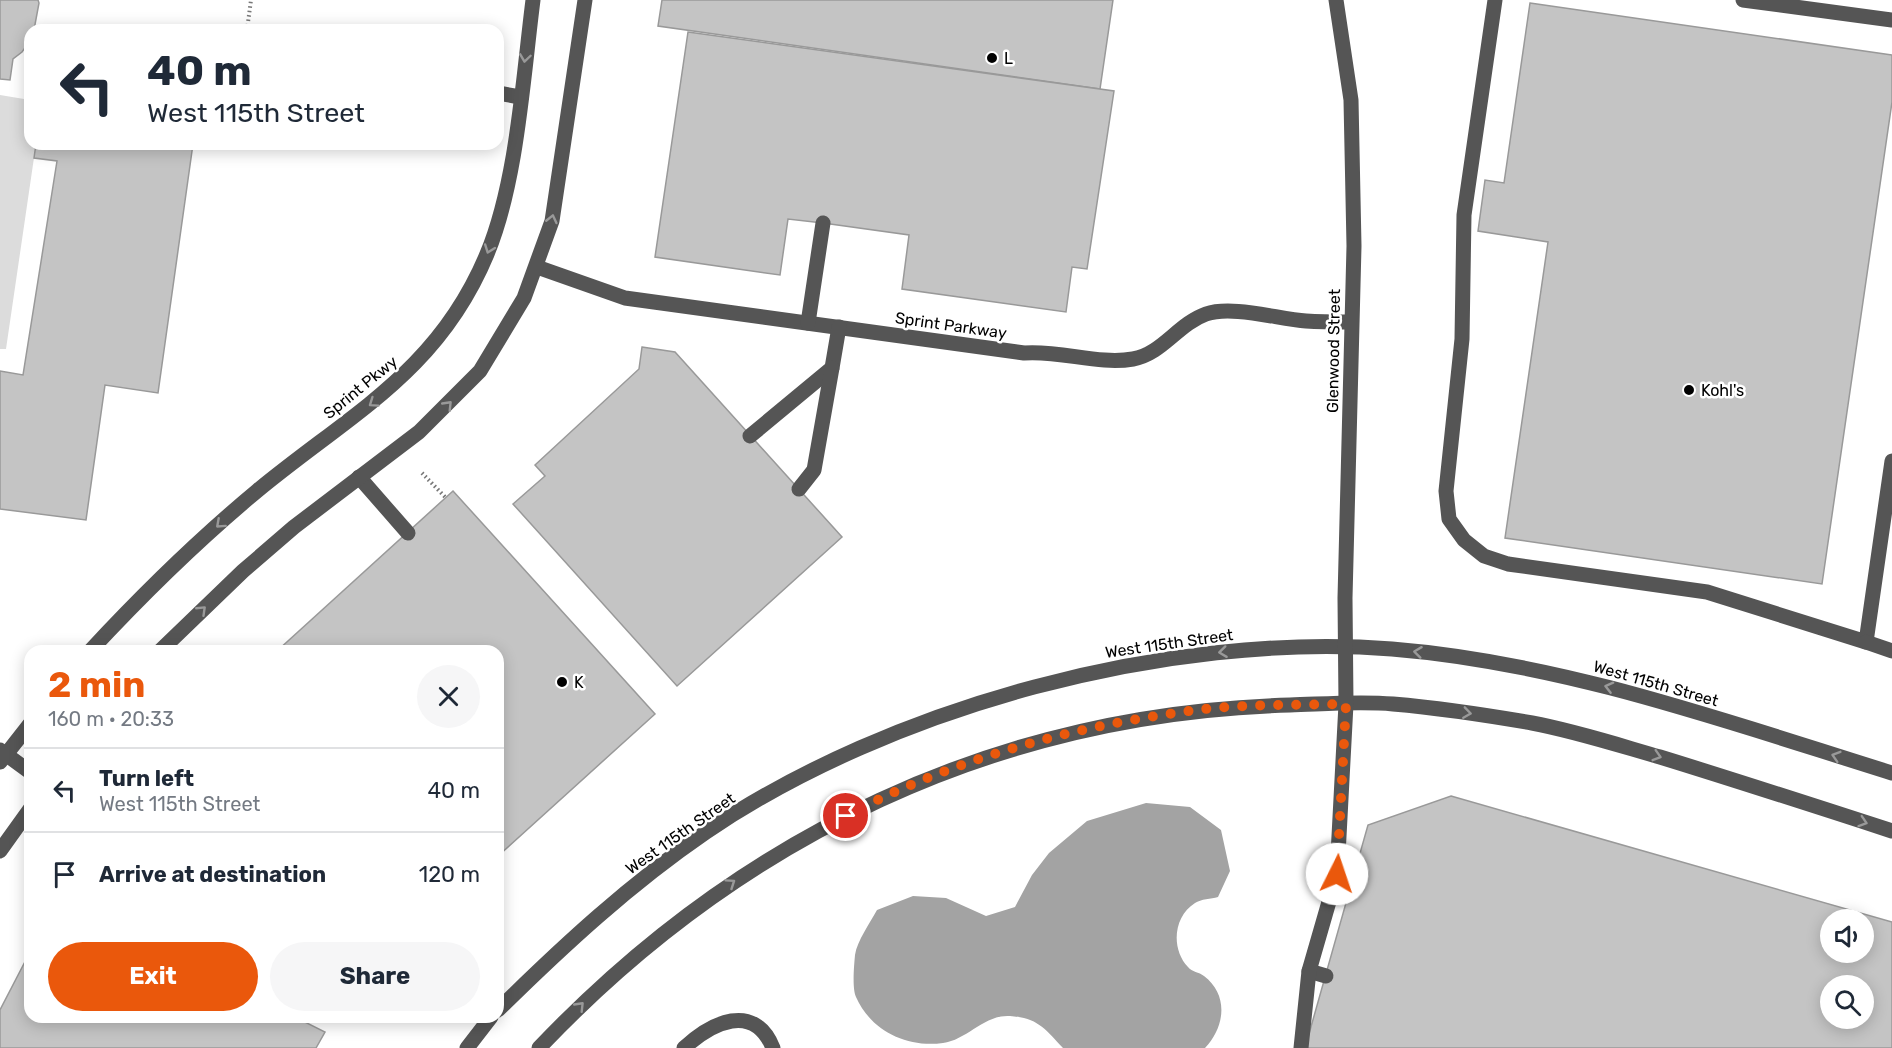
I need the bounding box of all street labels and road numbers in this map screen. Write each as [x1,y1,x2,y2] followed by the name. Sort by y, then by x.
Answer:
[1323,289,1344,413] street label: Glenwood Street
[894,308,1008,343] street label: Sprint Parkway
[320,352,401,423] street label: Sprint Pkwy
[1104,625,1234,662] street label: West 115th Street
[1591,657,1721,710] street label: West 115th Street
[622,789,739,878] street label: West 115th Street

